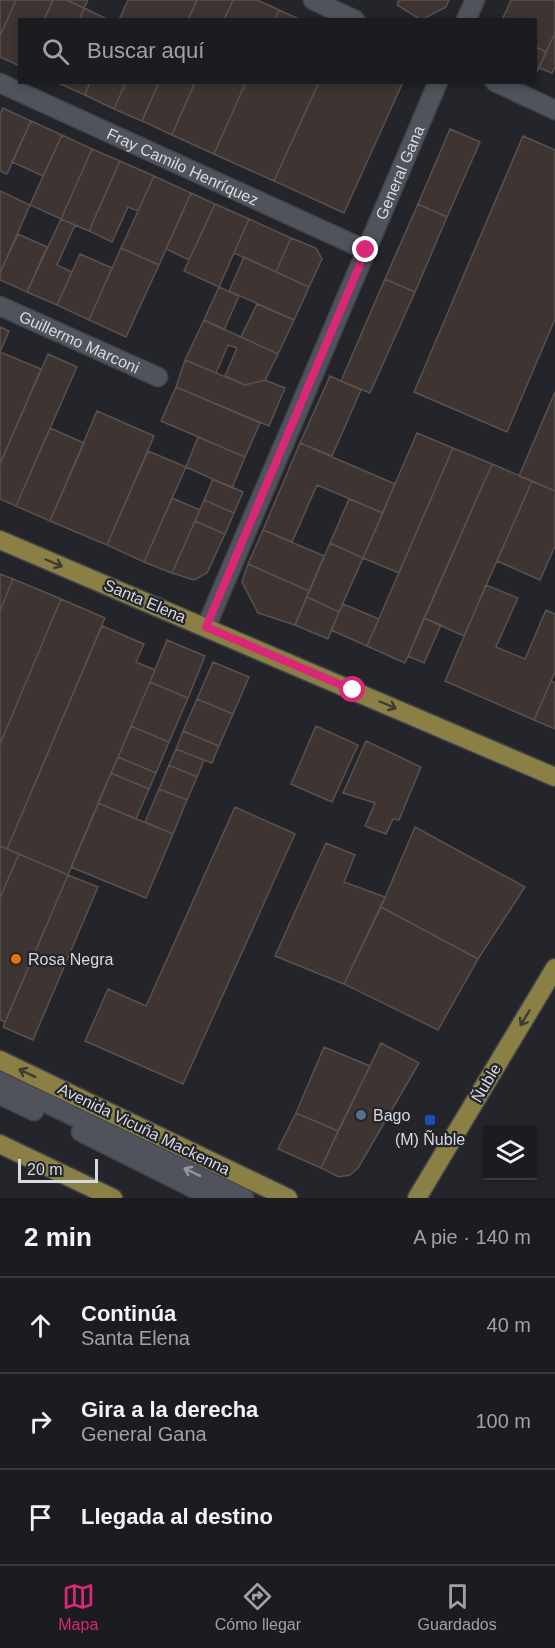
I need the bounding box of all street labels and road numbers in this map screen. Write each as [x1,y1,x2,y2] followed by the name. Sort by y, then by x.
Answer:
[372,123,427,222] street label: General Gana
[104,125,261,208] street label: Fray Camilo Henríquez
[17,307,142,376] street label: Guillermo Marconi
[102,576,189,626] street label: Santa Elena
[466,1060,504,1105] street label: Ñuble
[55,1080,233,1178] street label: Avenida Vicuña Mackenna

